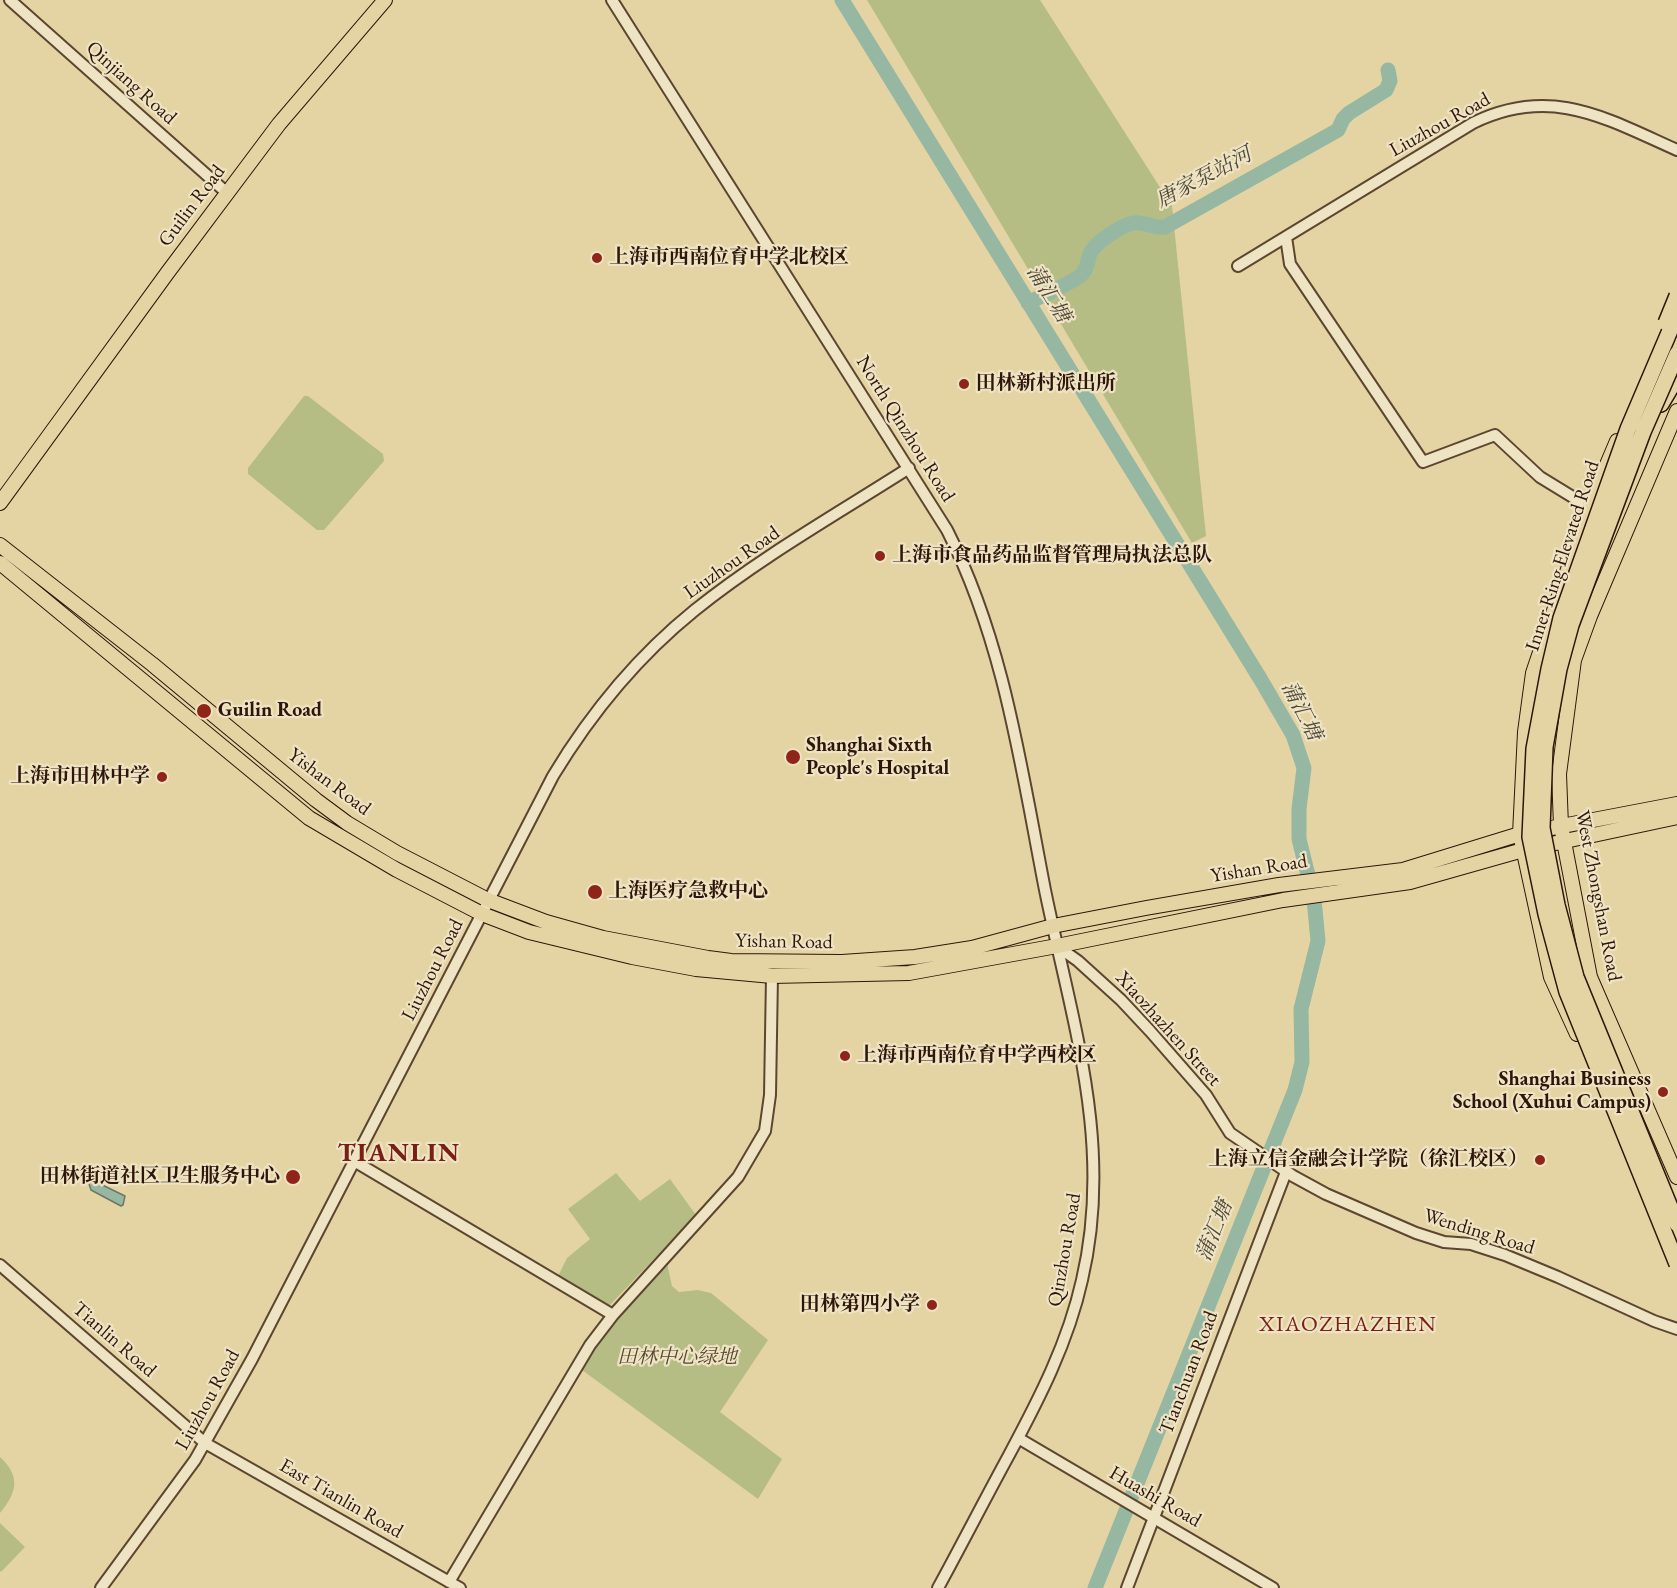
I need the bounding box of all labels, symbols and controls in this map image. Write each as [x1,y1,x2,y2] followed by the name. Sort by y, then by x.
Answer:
[81,36,181,130] street label: Qinjiang Road
[1386,88,1494,162] street label: Liuzhou Road
[1152,142,1256,214] water label: 唐家泵站河
[153,160,231,252] street label: Guilin Road
[609,246,849,270] place label: 上海市西南位育中学北校区
[590,251,604,265] marker: 上海市西南位育中学北校区
[1021,261,1075,327] water label: 蒲汇塘
[850,351,960,507] street label: North Qinzhou Road
[976,372,1116,396] place label: 田林新村派出所
[957,377,971,391] marker: 田林新村派出所
[1521,458,1605,654] street label: Inner Ring Elevated Road
[680,521,784,605] street label: Liuzhou Road
[892,544,1212,568] place label: 上海市食品药品监督管理局执法总队
[873,549,887,563] marker: 上海市食品药品监督管理局执法总队
[1275,677,1327,745] water label: 蒲汇塘
[218,699,322,723] place label: Guilin Road
[195,702,213,720] marker: Guilin Road
[806,734,949,781] place label: Shanghai Sixth People's Hospital
[283,743,375,821] street label: Yishan Road
[784,748,802,766] marker: Shanghai Sixth People's Hospital
[10,765,150,789] place label: 上海市田林中学
[155,770,169,784] marker: 上海市田林中学
[1570,809,1626,983] street label: West Zhongshan Road
[1209,850,1309,888] street label: Yishan Road
[608,880,768,904] place label: 上海医疗急救中心
[586,883,604,901] marker: 上海医疗急救中心
[397,915,469,1025] street label: Liuzhou Road
[735,929,833,955] street label: Yishan Road
[1110,967,1226,1091] street label: Xiaozhazhen Street
[857,1044,1097,1068] place label: 上海市西南位育中学西校区
[838,1049,852,1063] marker: 上海市西南位育中学西校区
[1453,1068,1651,1115] place label: Shanghai Business School (Xuhui Campus)
[1656,1085,1670,1099] marker: Shanghai Business School (Xuhui Campus)
[337,1138,461,1170] district label: TIANLIN
[1208,1148,1528,1172] place label: 上海立信金融会计学院（徐汇校区）
[1533,1153,1547,1167] marker: 上海立信金融会计学院（徐汇校区）
[40,1165,280,1189] place label: 田林街道社区卫生服务中心
[284,1168,302,1186] marker: 田林街道社区卫生服务中心
[1043,1191,1087,1309] street label: Qinzhou Road
[1192,1197,1238,1265] water label: 蒲汇塘
[1421,1204,1537,1260] street label: Wending Road
[800,1293,920,1317] place label: 田林第四小学
[67,1297,161,1383] street label: Tianlin Road
[925,1298,939,1312] marker: 田林第四小学
[1154,1308,1224,1438] street label: Tianchuan Road
[1259,1312,1437,1338] district label: XIAOZHAZHEN
[171,1346,245,1454] street label: Liuzhou Road
[617,1346,737,1370] park label: 田林中心绿地
[275,1454,407,1544] street label: East Tianlin Road
[1105,1461,1205,1533] street label: Huashi Road

